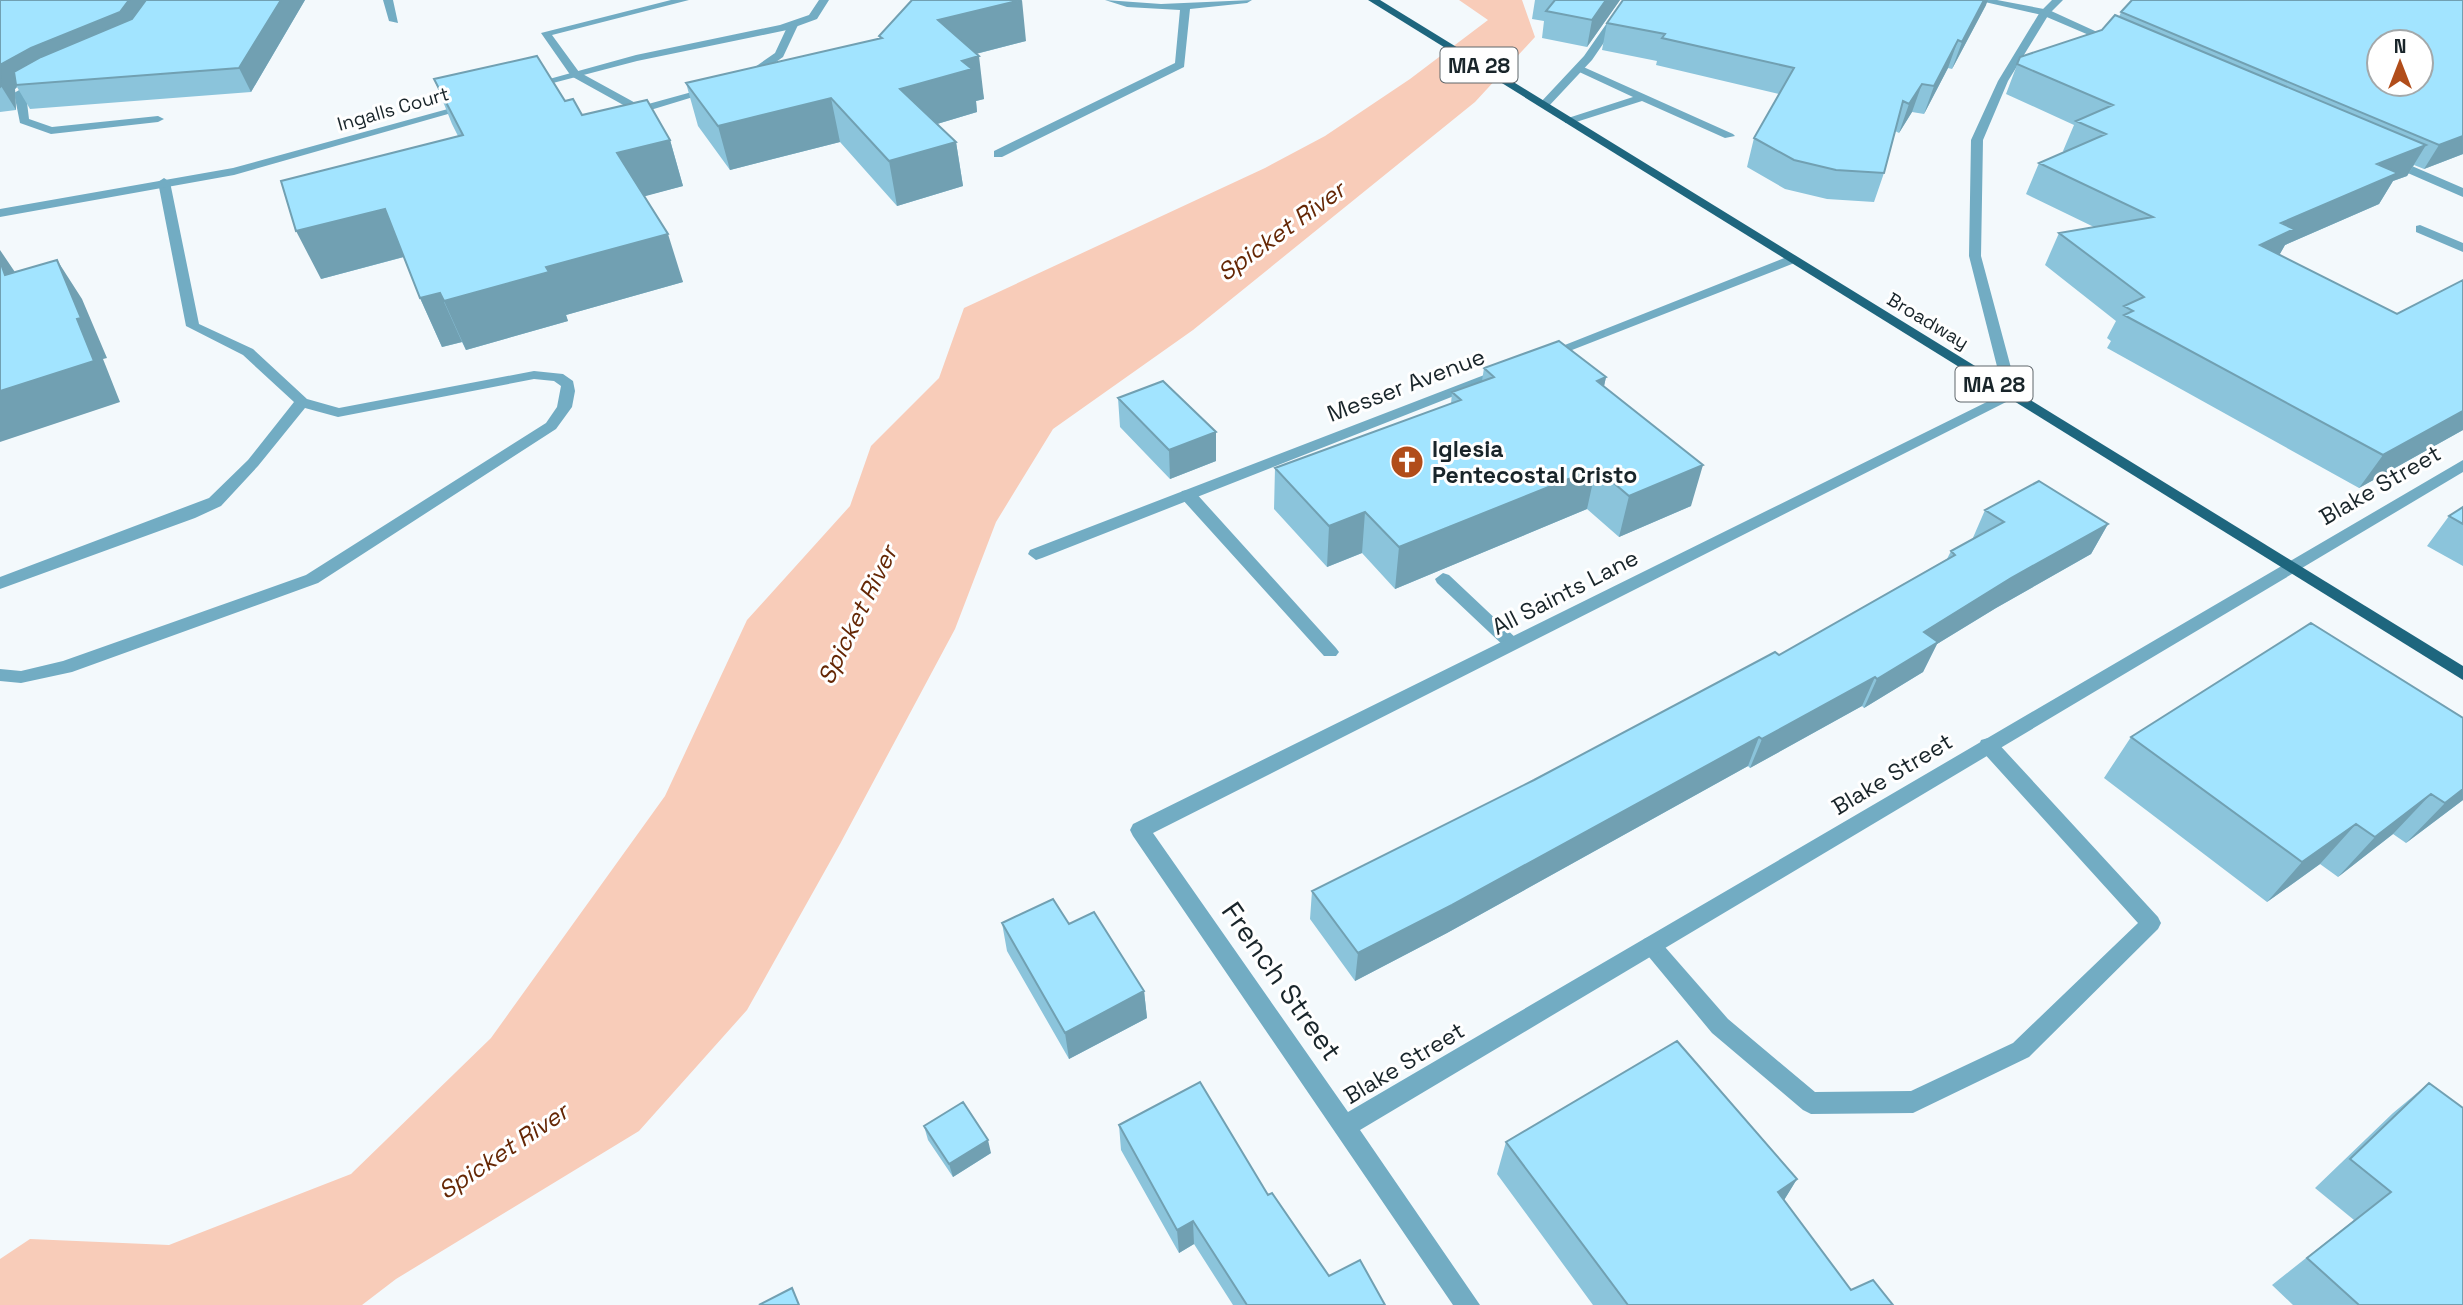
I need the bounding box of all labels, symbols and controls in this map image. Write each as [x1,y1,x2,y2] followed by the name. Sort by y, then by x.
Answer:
[2365,28,2435,98] north arrow
[2394,34,2406,59] text: N
[1440,48,1518,82] road number: MA 28
[334,81,452,137] street label: Ingalls Court
[1211,173,1353,288] water label: Spicket River
[1882,287,1974,355] street label: Broadway
[1323,341,1489,429] street label: Messer Avenue
[1955,366,2032,402] road number: MA 28
[1432,434,1637,490] place label: Iglesia Pentecostal Cristo
[2314,438,2446,532] street label: Blake Street
[1388,443,1426,481] church icon: Iglesia Pentecostal Cristo
[810,538,905,689] water label: Spicket River
[1487,542,1643,642] street label: All Saints Lane
[1826,726,1958,822] street label: Blake Street
[1214,895,1350,1067] street label: French Street
[1338,1015,1470,1111] street label: Blake Street
[432,1094,576,1206] water label: Spicket River

